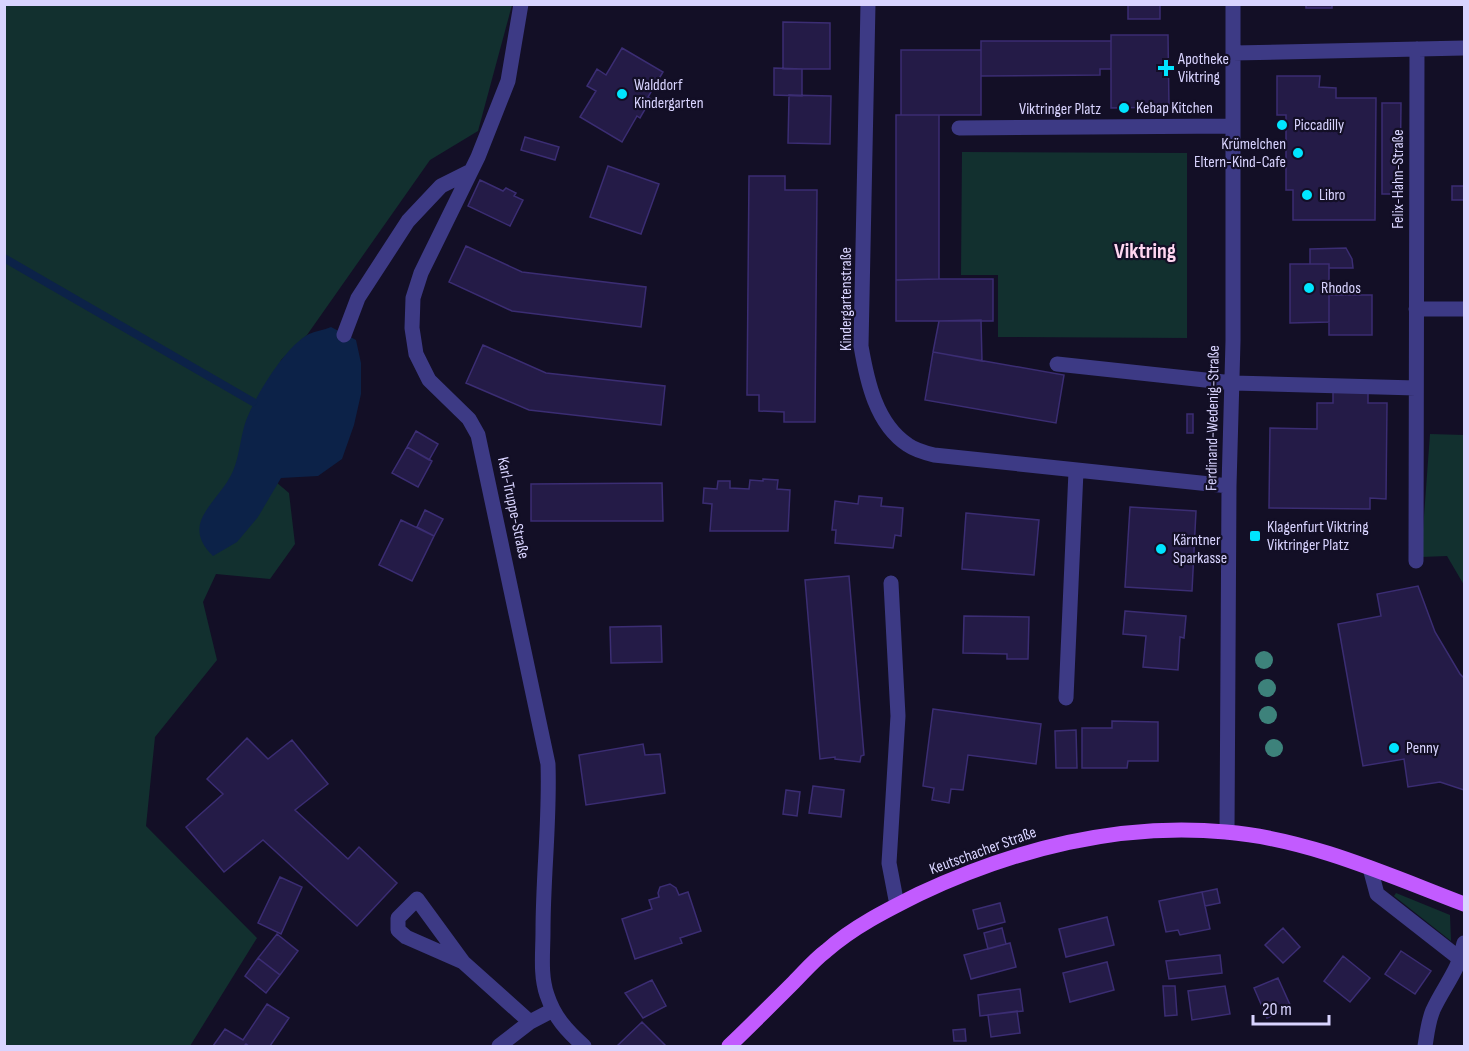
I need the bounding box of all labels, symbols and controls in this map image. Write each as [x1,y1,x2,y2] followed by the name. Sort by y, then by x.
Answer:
[1177,50,1229,87] place label: Apotheke Viktring
[1159,61,1173,75] marker: Apotheke Viktring
[634,76,704,113] place label: Walddorf Kindergarten
[615,87,629,101] marker: Walddorf Kindergarten
[1136,99,1213,118] place label: Kebap Kitchen
[1019,100,1101,119] street label: Viktringer Platz
[1117,101,1131,115] marker: Kebap Kitchen
[1294,116,1344,135] place label: Piccadilly
[1275,118,1289,132] marker: Piccadilly
[1389,129,1408,229] street label: Felix-Hahn-Straße
[1194,135,1286,172] place label: Krümelchen Eltern-Kind-Cafe
[1291,146,1305,160] marker: Krümelchen Eltern-Kind-Cafe
[1319,186,1346,205] place label: Libro
[1300,188,1314,202] marker: Libro
[1114,238,1176,265] district label: Viktring
[837,247,856,351] street label: Kindergartenstraße
[1321,279,1361,298] place label: Rhodos
[1302,281,1316,295] marker: Rhodos
[1202,345,1224,491] street label: Ferdinand-Wedenig-Straße
[493,455,533,561] street label: Karl-Truppe-Straße
[1267,518,1369,555] place label: Klagenfurt Viktring Viktringer Platz
[1248,529,1262,543] marker: Klagenfurt Viktring Viktringer Platz
[1173,531,1227,568] place label: Kärntner Sparkasse
[1154,542,1168,556] marker: Kärntner Sparkasse
[1406,739,1439,758] place label: Penny
[1387,741,1401,755] marker: Penny
[927,823,1039,879] street label: Keutschacher Straße
[1253,988,1330,1026] scale bar
[1262,999,1292,1020] text: 20 m

